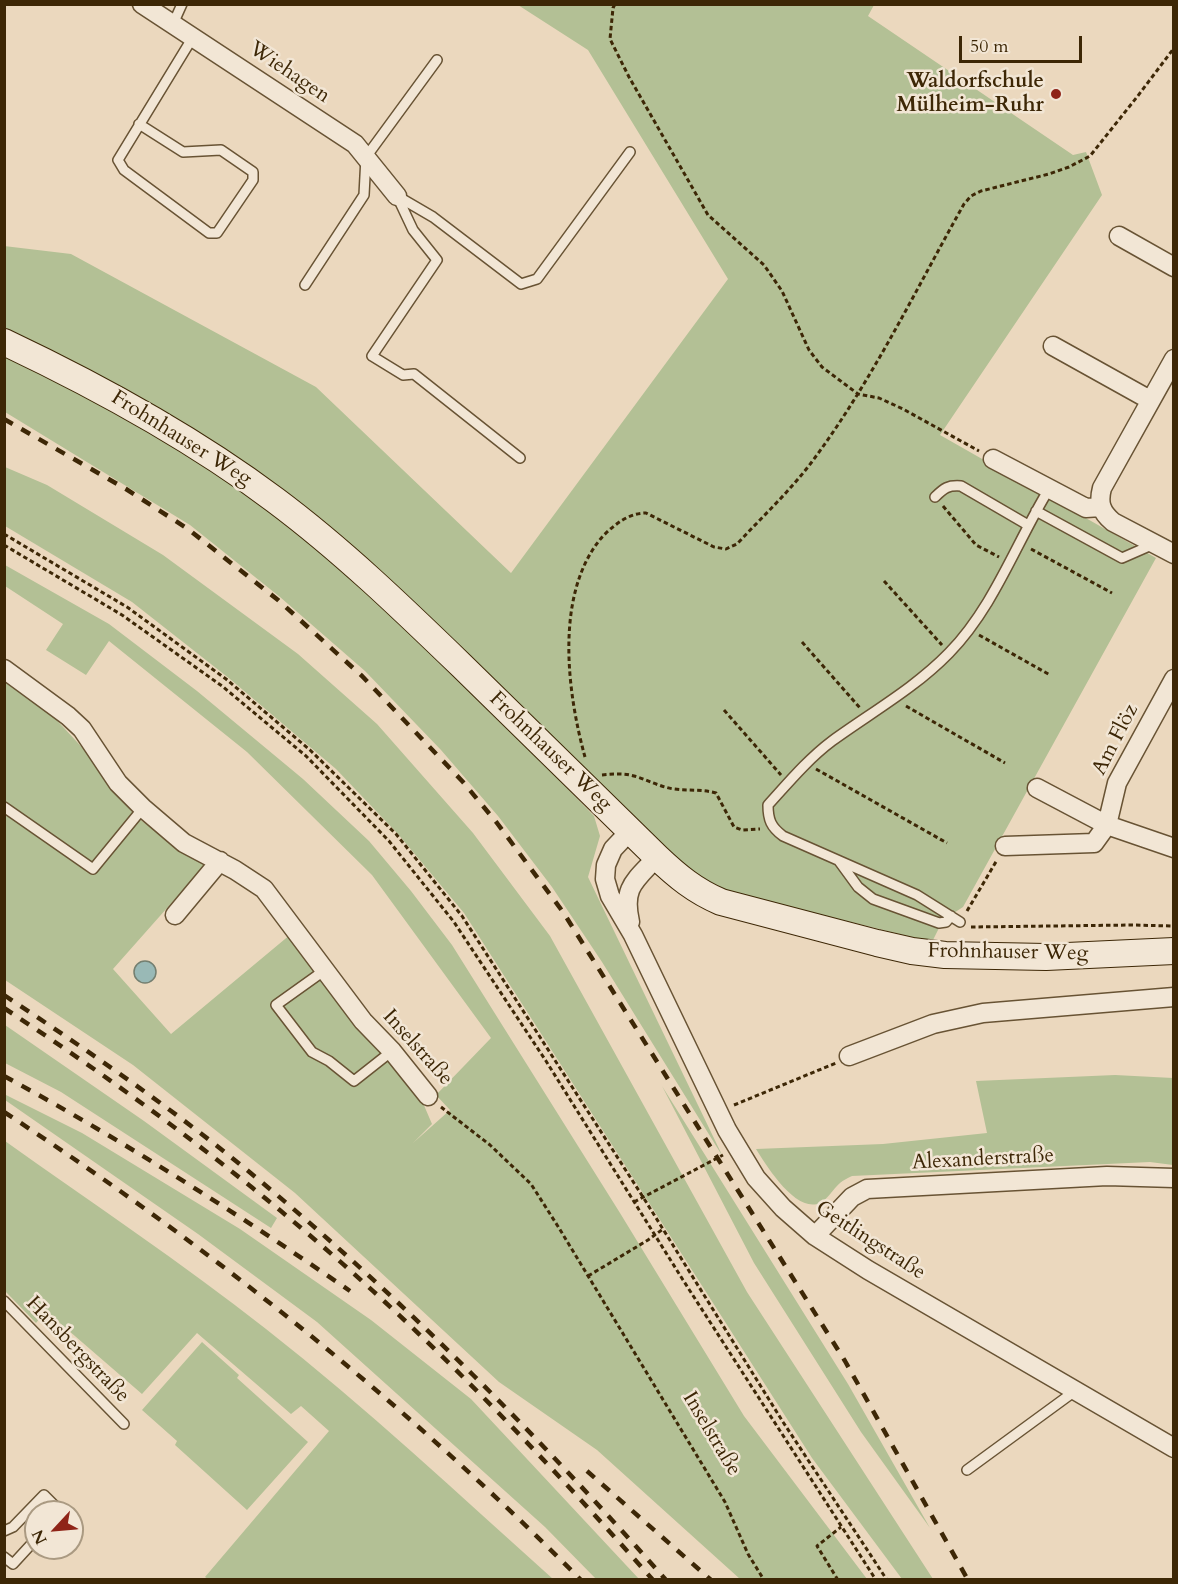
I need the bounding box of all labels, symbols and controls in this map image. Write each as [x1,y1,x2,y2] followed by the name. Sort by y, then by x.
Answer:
[962,24,1085,62] scale bar
[970,34,1009,59] text: 50 m
[244,37,334,109] street label: Wiehagen
[896,69,1044,119] place label: Waldorfschule Mülheim-Ruhr
[1049,87,1063,101] marker: Waldorfschule Mülheim-Ruhr
[106,386,256,492] street label: Frohnhauser Weg
[483,687,617,817] street label: Frohnhauser Weg
[1087,700,1145,780] street label: Am Flöz
[927,939,1089,967] street label: Frohnhauser Weg
[376,1005,458,1091] street label: Inselstraße
[911,1144,1055,1176] street label: Alexanderstraße
[810,1196,930,1286] street label: Geitlingstraße
[20,1292,134,1408] street label: Hansbergstraße
[676,1387,746,1481] street label: Inselstraße
[24,1500,84,1560] north arrow
[27,1526,53,1548] text: N

